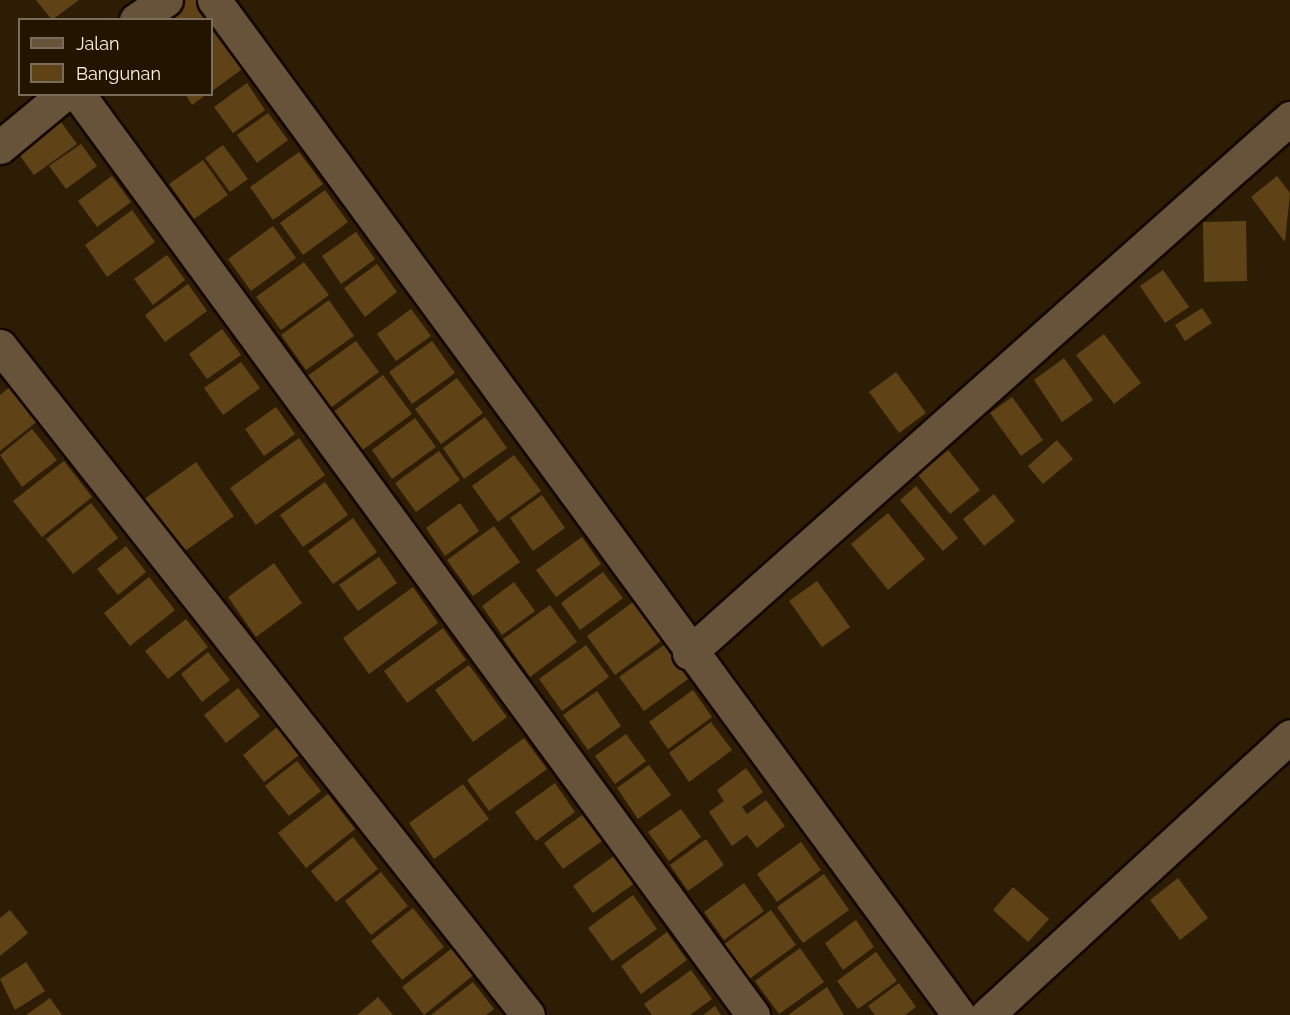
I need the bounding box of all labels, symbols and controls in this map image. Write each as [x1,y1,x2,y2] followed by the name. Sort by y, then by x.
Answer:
[18,18,213,96] legend
[76,33,120,54] text: Jalan
[76,63,161,84] text: Bangunan

